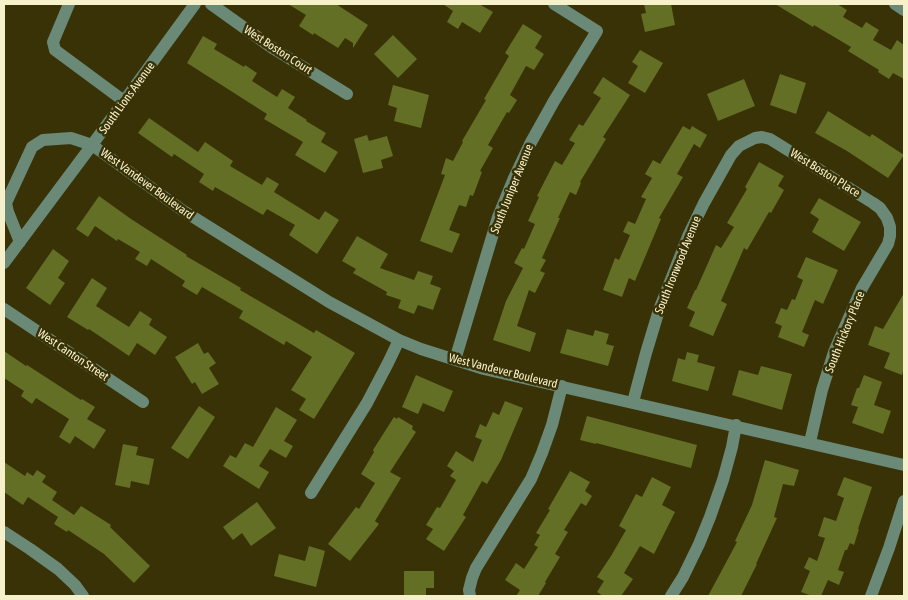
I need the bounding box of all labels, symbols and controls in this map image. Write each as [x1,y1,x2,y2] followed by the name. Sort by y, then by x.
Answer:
[241,22,315,78] street label: West Boston Court
[96,59,158,137] street label: South Lions Avenue
[488,142,536,236] street label: South Juniper Avenue
[98,145,196,223] street label: West Vandever Boulevard
[787,146,863,200] street label: West Boston Place
[652,214,704,316] street label: South Ironwood Avenue
[822,289,868,375] street label: South Hickory Place
[35,326,111,384] street label: West Canton Street
[447,351,559,391] street label: West Vandever Boulevard

